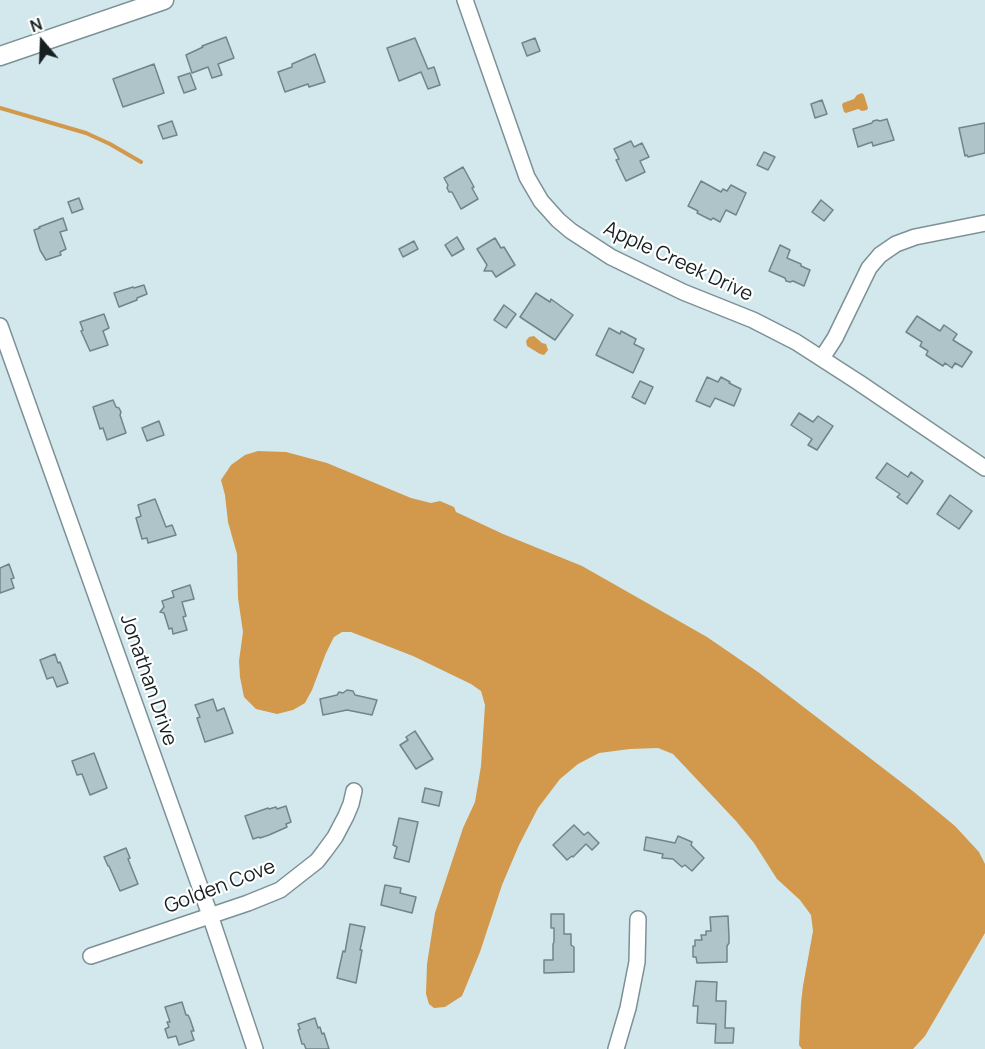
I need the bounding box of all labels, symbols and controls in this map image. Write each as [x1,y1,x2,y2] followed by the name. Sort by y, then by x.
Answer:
[12,12,72,72] north arrow
[27,13,45,37] text: N
[599,217,757,307] street label: Apple Creek Drive
[114,611,182,749] street label: Jonathan Drive
[161,855,279,919] street label: Golden Cove

